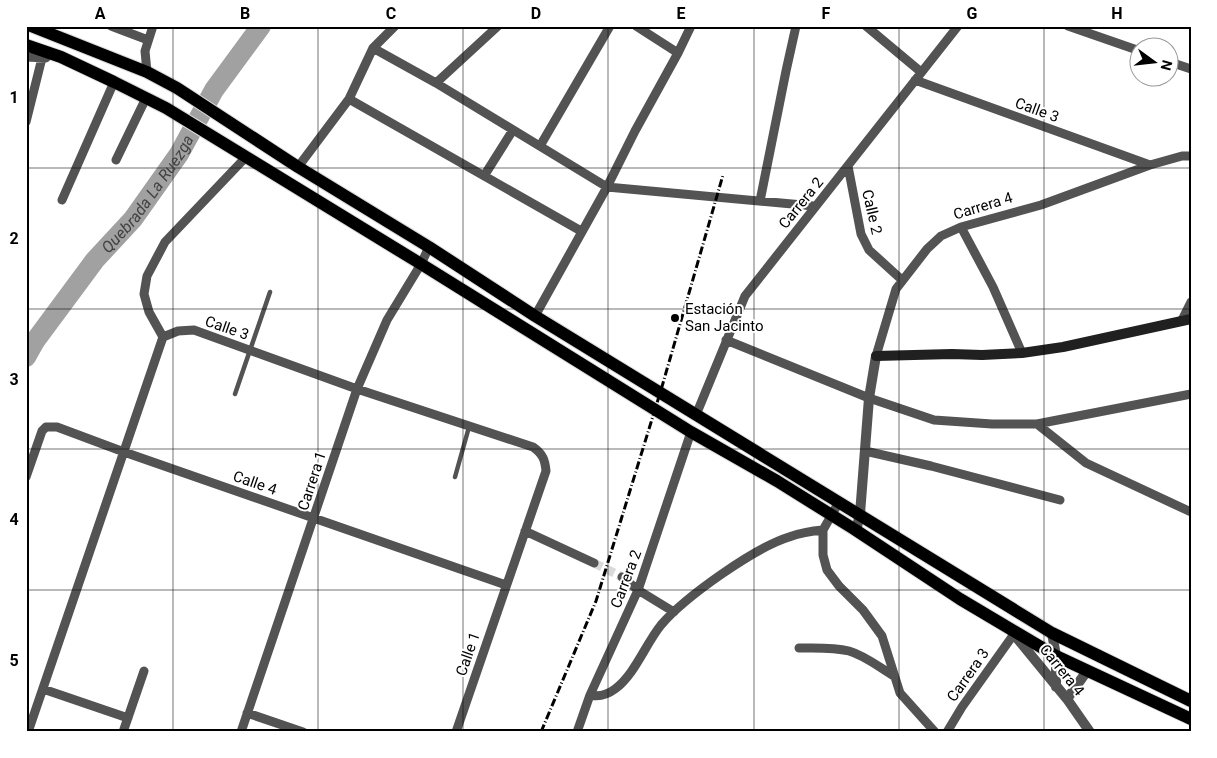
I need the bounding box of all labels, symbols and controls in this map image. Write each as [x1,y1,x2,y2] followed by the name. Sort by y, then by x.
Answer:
[95,4,106,23] text: A
[240,4,250,23] text: B
[386,4,396,23] text: C
[531,4,541,23] text: D
[677,4,686,23] text: E
[822,4,831,23] text: F
[967,4,978,23] text: G
[1111,4,1123,23] text: H
[1130,38,1180,88] north arrow
[1158,59,1176,72] text: N
[9,88,19,107] text: 1
[1013,94,1061,126] street label: Calle 3
[97,131,197,257] water label: Quebrada La Ruezga
[775,174,827,232] street label: Carrera 2
[858,188,886,236] street label: Calle 2
[951,188,1015,224] street label: Carrera 4
[9,229,19,248] text: 2
[685,300,764,335] place label: Estación San Jacinto
[203,312,251,344] street label: Calle 3
[669,312,681,324] marker: Estación San Jacinto
[9,370,19,389] text: 3
[294,449,330,513] street label: Carrera 1
[231,467,280,499] street label: Calle 4
[9,510,19,529] text: 4
[607,547,645,611] street label: Carrera 2
[452,630,484,678] street label: Calle 1
[1036,641,1089,700] street label: Carrera 4
[943,645,993,705] street label: Carrera 3
[9,651,19,670] text: 5

